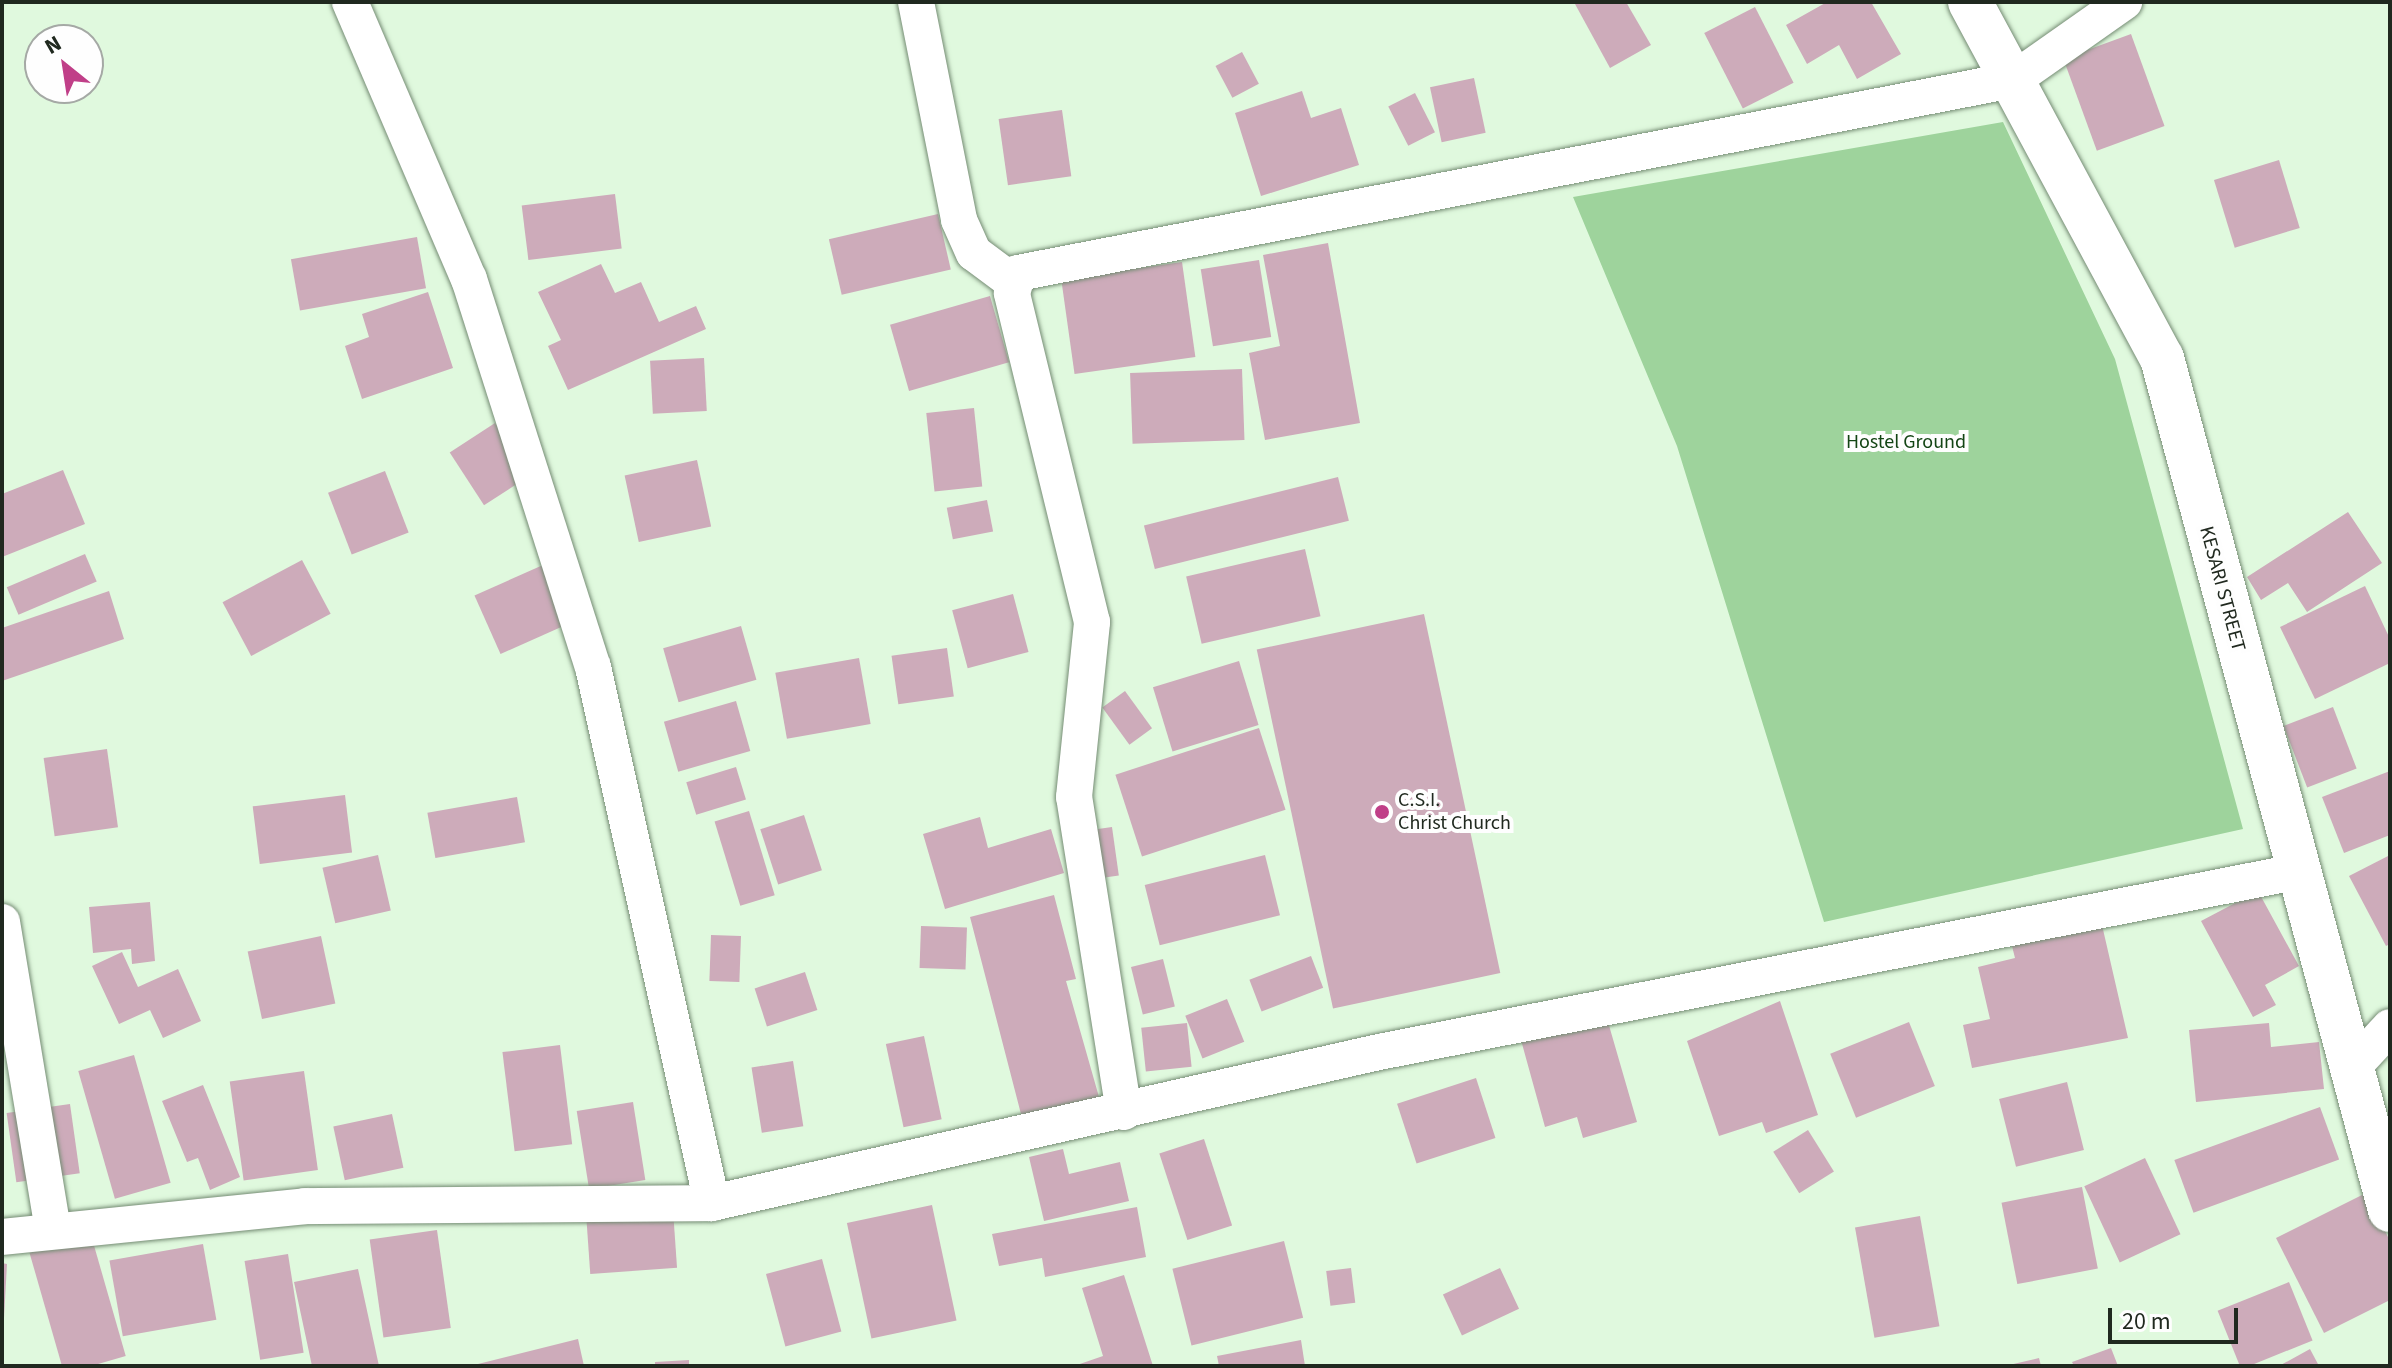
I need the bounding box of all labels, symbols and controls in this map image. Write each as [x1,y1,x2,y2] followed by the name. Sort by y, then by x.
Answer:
[24,24,104,104] north arrow
[39,27,67,62] text: N
[1846,430,1966,454] park label: Hostel Ground
[2194,524,2250,654] street label: KESARI STREET
[1398,788,1511,835] place label: C.S.I. Christ Church
[1373,803,1391,821] marker: C.S.I. Christ Church
[2112,1292,2242,1342] scale bar
[2122,1304,2171,1339] text: 20 m

